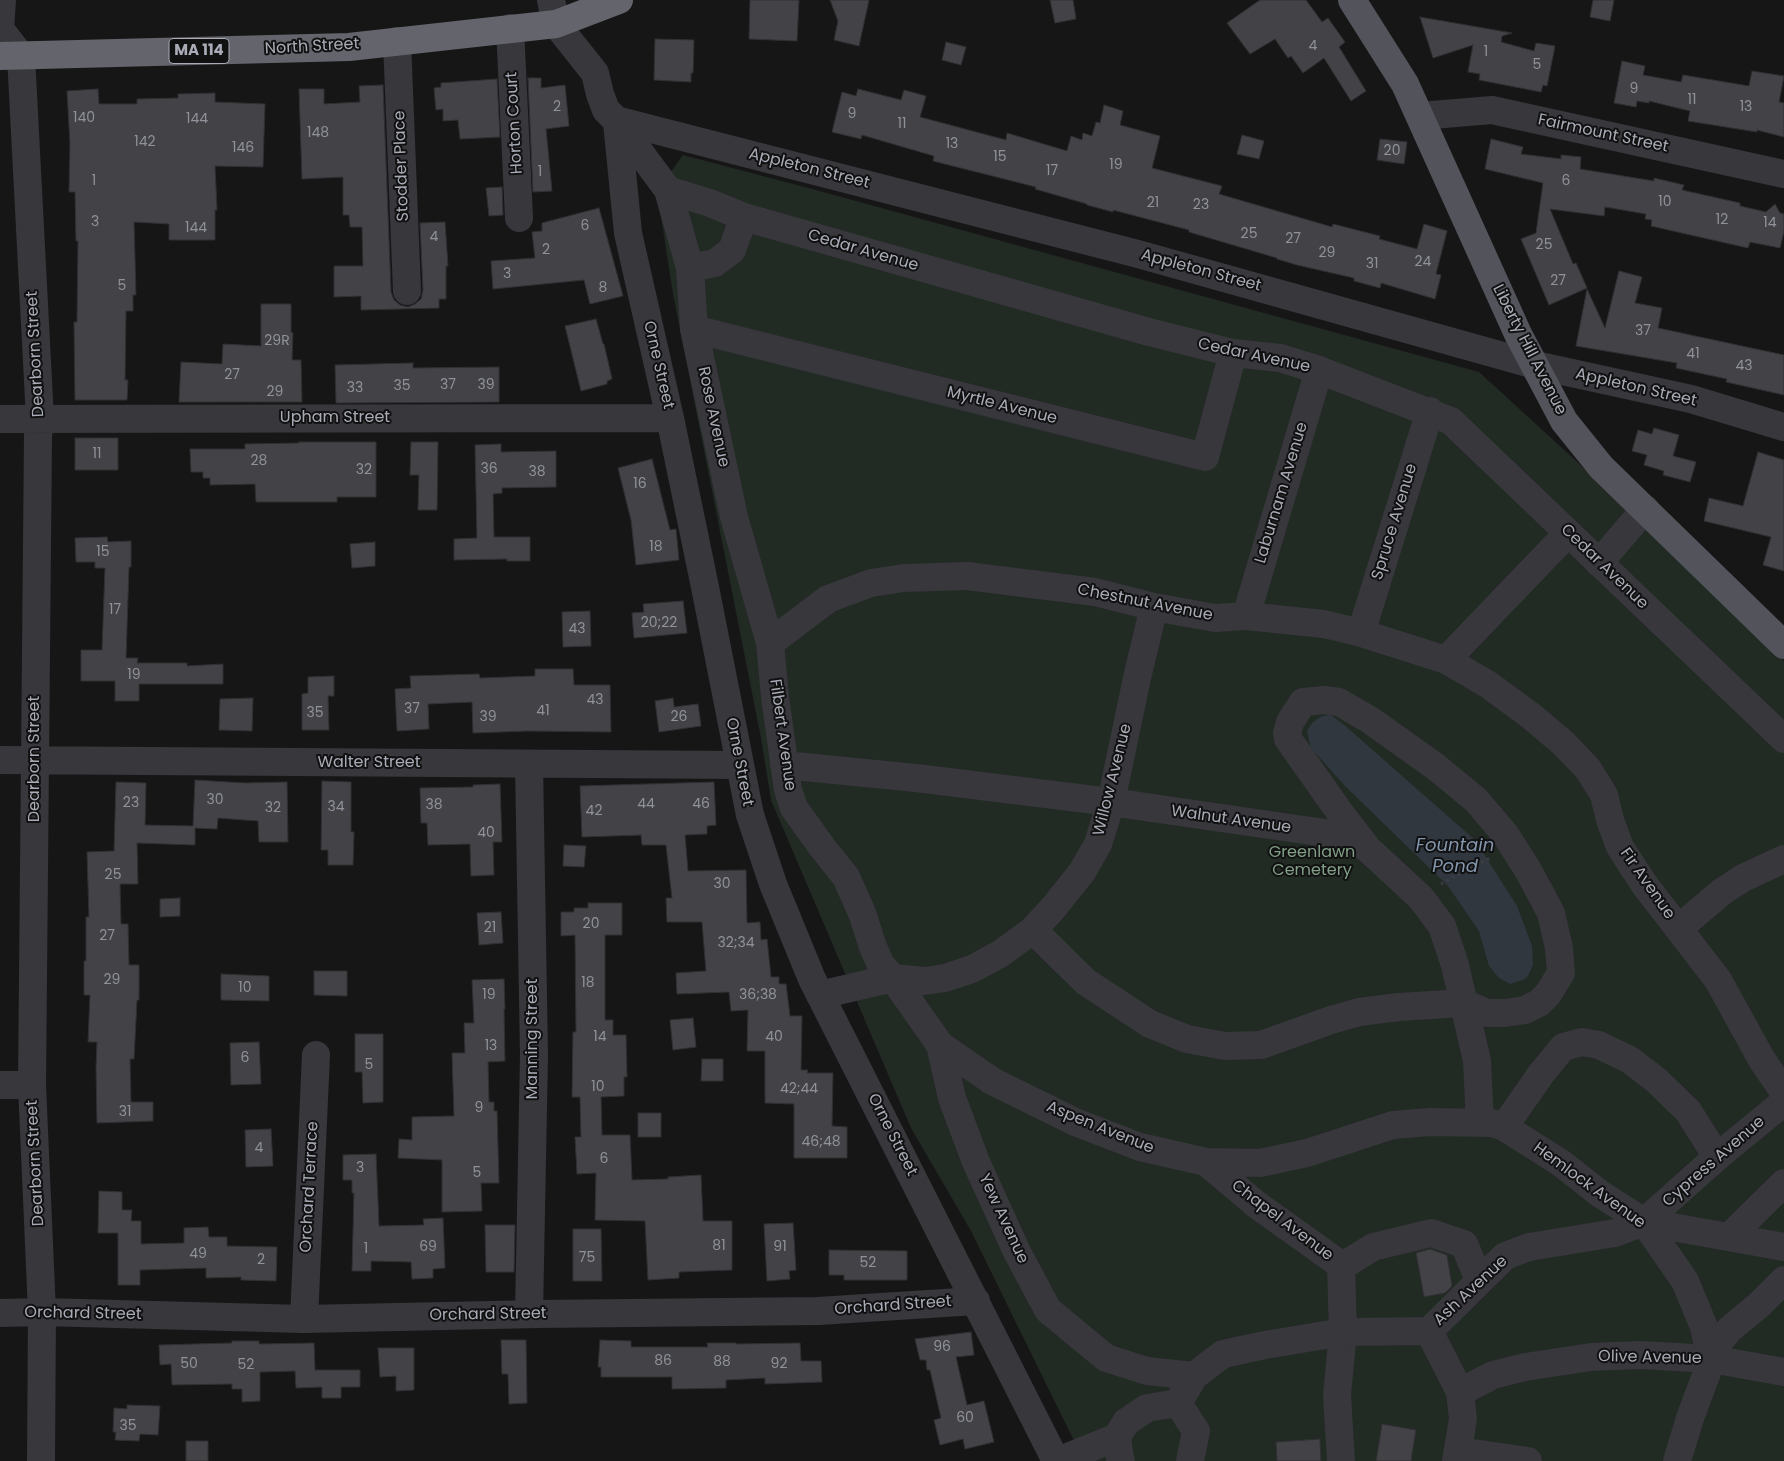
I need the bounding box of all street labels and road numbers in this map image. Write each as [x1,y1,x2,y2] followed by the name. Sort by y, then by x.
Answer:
[264,35,360,59] street label: North Street
[169,38,229,64] road number: MA 114
[503,71,527,175] street label: Horton Court
[390,110,414,222] street label: Stodder Place
[1536,111,1670,157] street label: Fairmount Street
[747,145,871,193] street label: Appleton Street
[805,226,921,276] street label: Cedar Avenue
[1139,246,1263,296] street label: Appleton Street
[1488,282,1570,418] street label: Liberty Hill Avenue
[23,290,49,418] street label: Dearborn Street
[639,319,677,411] street label: Orne Street
[1196,335,1312,377] street label: Cedar Avenue
[693,365,733,469] street label: Rose Avenue
[1574,365,1698,411] street label: Appleton Street
[945,383,1059,429] street label: Myrtle Avenue
[280,408,390,428] street label: Upham Street
[1251,420,1313,566] street label: Laburnam Avenue
[1368,462,1422,582] street label: Spruce Avenue
[1556,520,1652,614] street label: Cedar Avenue
[1076,580,1214,626] street label: Chestnut Avenue
[765,678,799,792] street label: Filbert Avenue
[25,696,45,822] street label: Dearborn Street
[721,716,757,808] street label: Orne Street
[1090,722,1136,838] street label: Willow Avenue
[317,753,421,773] street label: Walter Street
[1170,802,1292,838] street label: Walnut Avenue
[1616,845,1678,923] street label: Fir Avenue
[523,978,543,1100] street label: Manning Street
[863,1091,921,1179] street label: Orne Street
[1043,1098,1157,1158] street label: Aspen Avenue
[23,1099,49,1227] street label: Dearborn Street
[1659,1112,1769,1212] street label: Cypress Avenue
[297,1121,323,1253] street label: Orchard Terrace
[1529,1139,1649,1233] street label: Hemlock Avenue
[974,1171,1032,1267] street label: Yew Avenue
[1227,1176,1337,1266] street label: Chapel Avenue
[1430,1252,1512,1330] street label: Ash Avenue
[834,1292,952,1320] street label: Orchard Street
[24,1303,142,1325] street label: Orchard Street
[429,1304,547,1326] street label: Orchard Street
[1598,1347,1702,1369] street label: Olive Avenue

